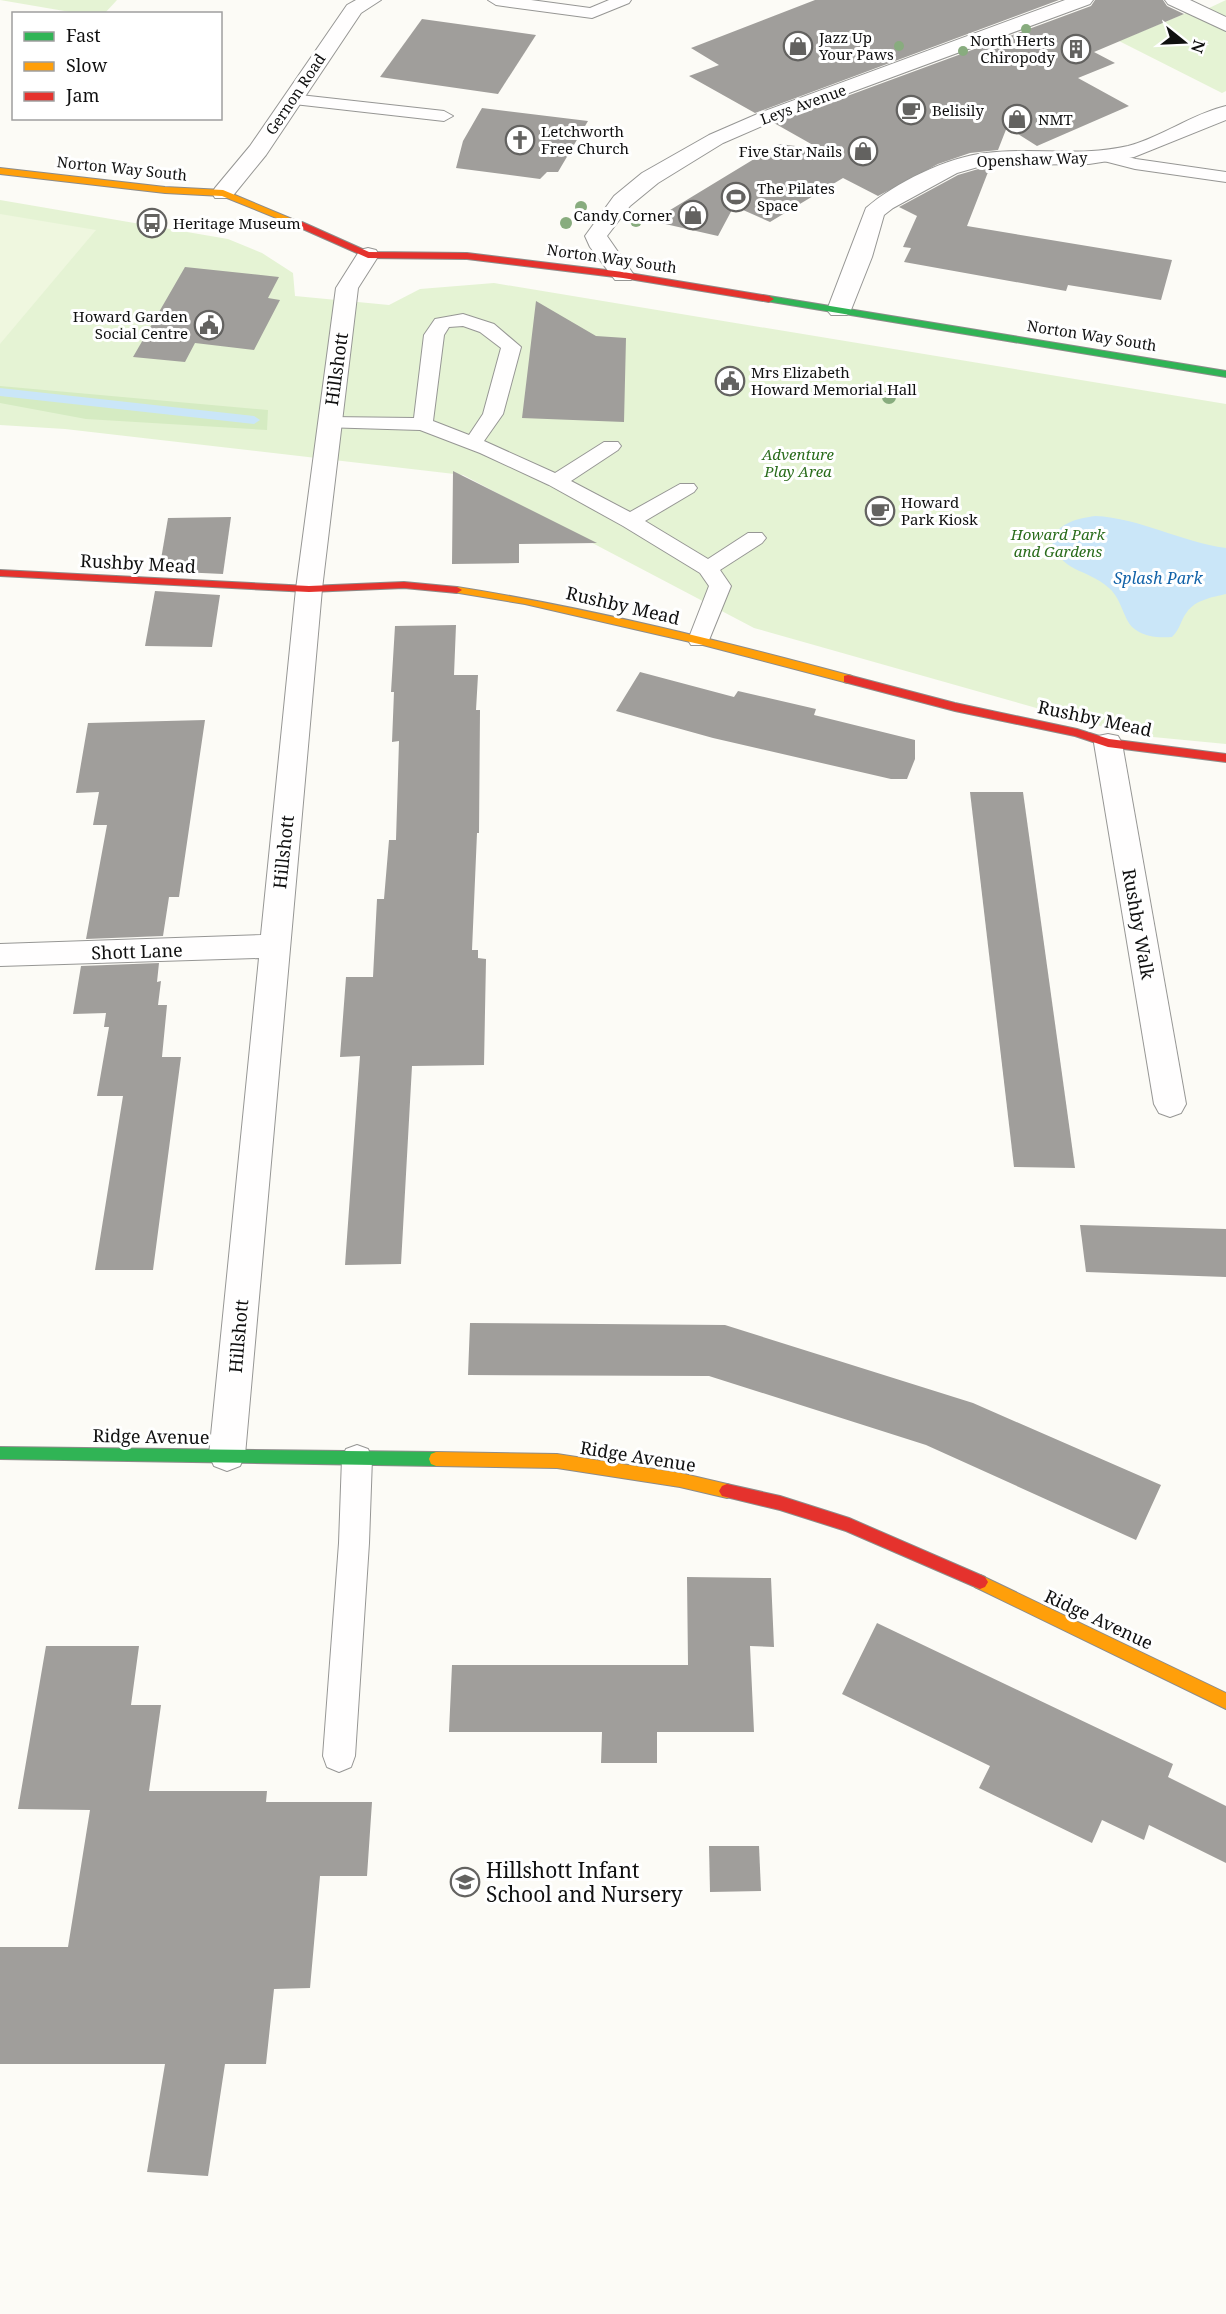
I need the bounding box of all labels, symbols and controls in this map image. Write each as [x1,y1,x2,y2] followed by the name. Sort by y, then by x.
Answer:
[12,12,222,120] legend
[1154,12,1214,72] north arrow
[66,23,101,47] text: Fast
[818,27,894,64] place label: Jazz Up Your Paws
[782,30,814,62] shop icon: Jazz Up Your Paws
[970,30,1056,67] place label: North Herts Chiropody
[1060,33,1092,65] building icon: North Herts Chiropody
[1186,37,1211,56] text: N
[260,50,330,138] street label: Gernon Road
[66,53,108,77] text: Slow
[757,79,849,129] street label: Leys Avenue
[65,83,100,107] text: Jam
[895,94,927,126] cafe icon: Belisily
[932,100,985,120] place label: Belisily
[1001,103,1033,135] shop icon: NMT
[1038,109,1073,129] place label: NMT
[541,121,630,158] place label: Letchworth Free Church
[504,124,536,156] church icon: Letchworth Free Church
[847,135,879,167] shop icon: Five Star Nails
[739,141,842,161] place label: Five Star Nails
[976,147,1088,171] street label: Openshaw Way
[56,151,189,185] street label: Norton Way South
[757,178,835,215] place label: The Pilates Space
[720,181,752,213] sports icon: The Pilates Space
[677,199,709,231] shop icon: Candy Corner
[573,205,672,225] place label: Candy Corner
[136,207,168,239] bus stop icon: Heritage Museum
[173,213,301,233] place label: Heritage Museum
[546,239,679,277] street label: Norton Way South
[73,306,188,343] place label: Howard Garden Social Centre
[193,309,225,341] public building icon: Howard Garden Social Centre
[1026,315,1159,355] street label: Norton Way South
[319,331,353,407] street label: Hillshott
[751,362,917,399] place label: Mrs Elizabeth Howard Memorial Hall
[714,365,746,397] public building icon: Mrs Elizabeth Howard Memorial Hall
[761,444,835,481] park label: Adventure Play Area
[901,492,978,529] place label: Howard Park Kiosk
[864,495,896,527] cafe icon: Howard Park Kiosk
[1010,524,1106,561] park label: Howard Park and Gardens
[79,548,197,578] street label: Rushby Mead
[1113,567,1203,589] water label: Splash Park
[564,580,682,630] street label: Rushby Mead
[1036,694,1154,742] street label: Rushby Mead
[267,814,299,890] street label: Hillshott
[1117,867,1161,982] street label: Rushby Walk
[91,937,183,965] street label: Shott Lane
[223,1298,253,1374] street label: Hillshott
[92,1423,210,1449] street label: Ridge Avenue
[578,1435,698,1477] street label: Ridge Avenue
[1041,1583,1157,1655] street label: Ridge Avenue
[486,1856,683,1908] place label: Hillshott Infant School and Nursery
[449,1866,481,1898] school or university icon: Hillshott Infant School and Nursery

